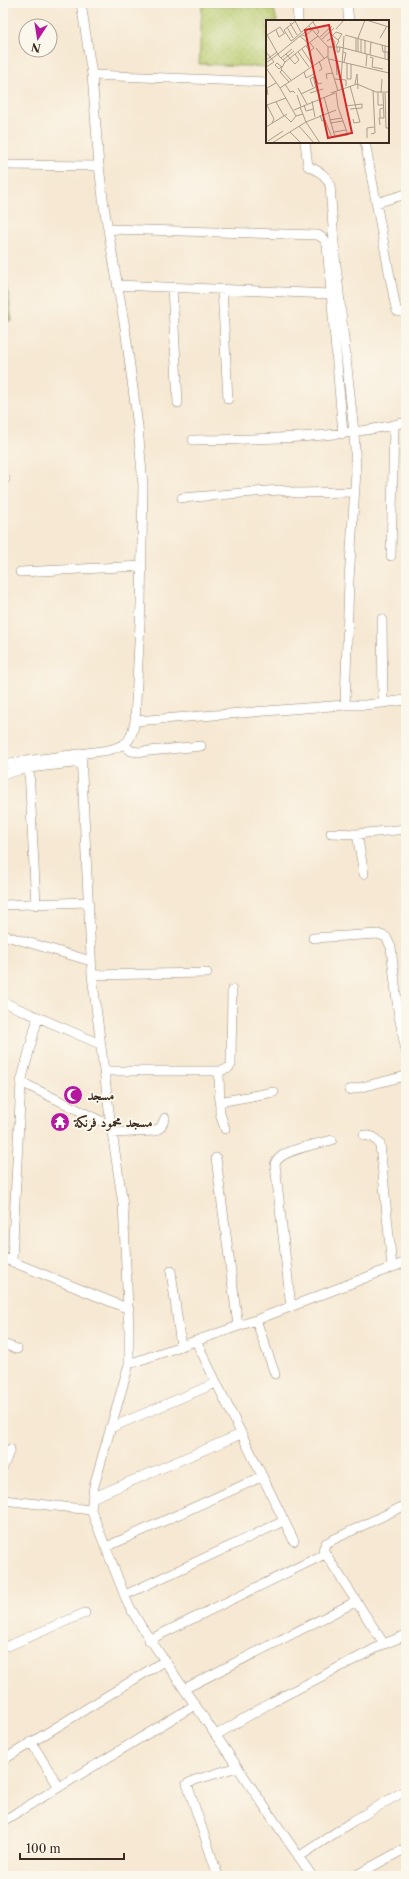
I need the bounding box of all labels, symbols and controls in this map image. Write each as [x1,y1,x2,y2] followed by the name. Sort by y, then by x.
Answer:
[18,18,58,58] north arrow
[266,20,389,143] inset map
[29,40,42,56] text: N
[62,1084,84,1106] mosque icon: مسجد
[87,1086,114,1104] place label: مسجد
[49,1111,71,1133] temple icon: مسجد محمود فرنكة
[73,1113,153,1132] place label: مسجد محمود فرنكة
[20,1835,124,1861] scale bar
[26,1841,61,1856] text: 100 m

